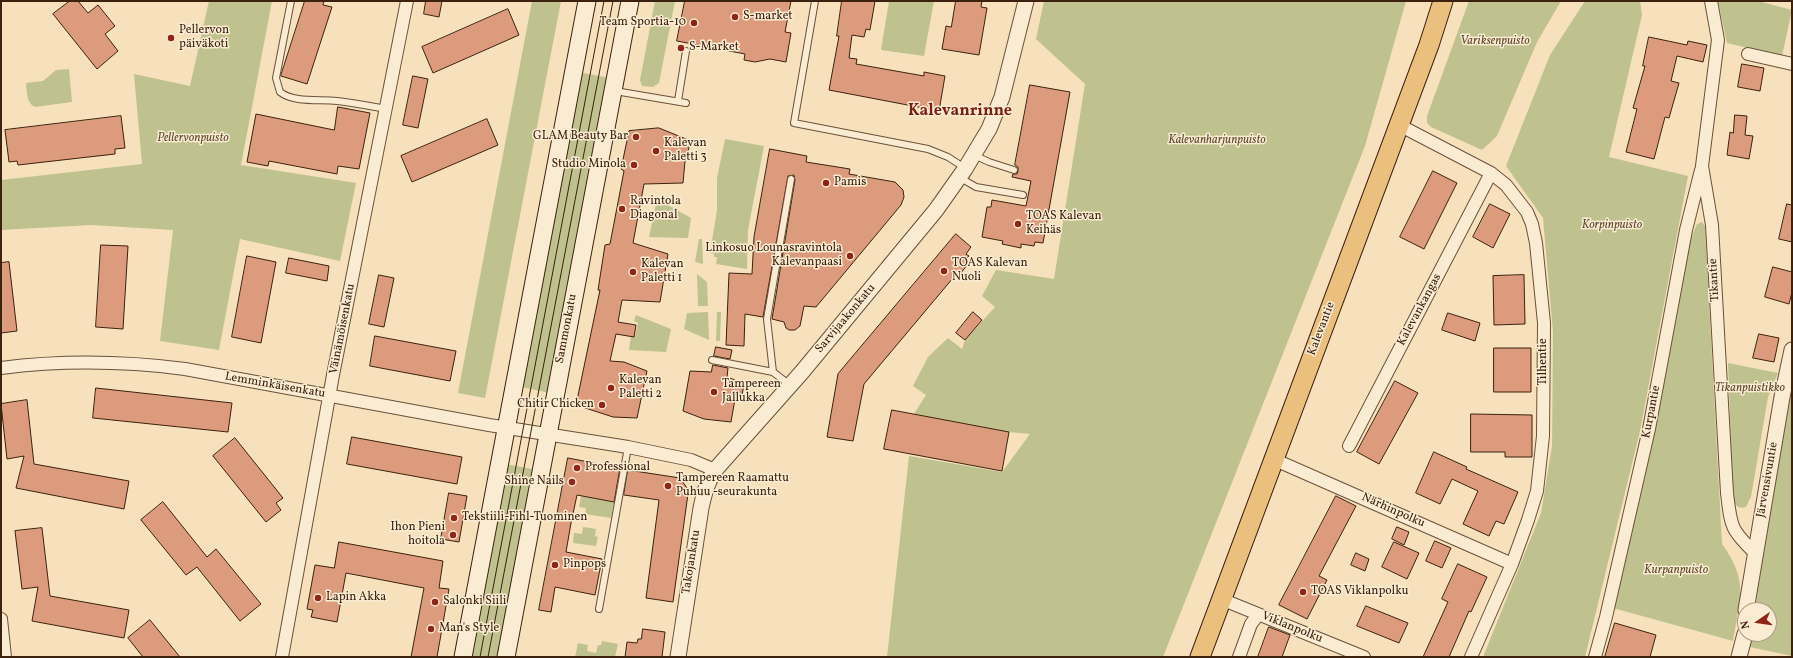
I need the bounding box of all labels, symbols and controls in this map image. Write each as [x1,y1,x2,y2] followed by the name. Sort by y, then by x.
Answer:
[743,10,793,24] place label: S-market
[730,12,740,22] marker: S-market
[600,16,686,30] place label: Team Sportia-10
[689,18,699,28] marker: Team Sportia-10
[179,24,229,52] place label: Pellervon päiväkoti
[166,33,176,43] marker: Pellervon päiväkoti
[1460,35,1530,49] park label: Variksenpuisto
[689,41,739,55] place label: S-Market
[676,43,686,53] marker: S-Market
[908,102,1012,122] district label: Kalevanrinne
[533,130,628,144] place label: GLAM Beauty Bar
[157,132,229,146] park label: Pellervonpuisto
[631,132,641,142] marker: GLAM Beauty Bar
[1168,134,1266,148] park label: Kalevanharjunpuisto
[664,137,707,165] place label: Kalevan Paletti 3
[651,146,661,156] marker: Kalevan Paletti 3
[551,158,626,172] place label: Studio Minola
[629,160,639,170] marker: Studio Minola
[834,176,866,190] place label: Pamis
[821,178,831,188] marker: Pamis
[630,195,681,223] place label: Ravintola Diagonal
[617,204,627,214] marker: Ravintola Diagonal
[1026,210,1102,238] place label: TOAS Kalevan Keihäs
[1013,219,1023,229] marker: TOAS Kalevan Keihäs
[1582,219,1642,233] park label: Korpinpuisto
[705,242,842,270] place label: Linkosuo Lounasravintola Kalevanpaasi
[845,251,855,261] marker: Linkosuo Lounasravintola Kalevanpaasi
[952,257,1028,285] place label: TOAS Kalevan Nuoli
[641,258,684,286] place label: Kalevan Paletti 1
[1707,258,1723,302] street label: Tikantie
[939,266,949,276] marker: TOAS Kalevan Nuoli
[628,267,638,277] marker: Kalevan Paletti 1
[1395,271,1445,349] street label: Kalevankangas
[813,281,879,357] street label: Sarvijaakonkatu
[327,282,359,376] street label: Väinämöisenkatu
[553,293,581,365] street label: Sammonkatu
[1305,300,1339,358] street label: Kalevantie
[1537,338,1551,386] street label: Tilhentie
[224,370,326,402] street label: Lemminkäisenkatu
[619,374,662,402] place label: Kalevan Paletti 2
[722,378,781,406] place label: Tampereen Jallukka
[1715,382,1785,396] park label: Tikanpuistikko
[606,383,616,393] marker: Kalevan Paletti 2
[1640,384,1664,440] street label: Kurpantie
[709,387,719,397] marker: Tampereen Jallukka
[517,398,594,412] place label: Chitir Chicken
[597,400,607,410] marker: Chitir Chicken
[1754,441,1782,519] street label: Järvensivuntie
[585,461,650,475] place label: Professional
[572,463,582,473] marker: Professional
[676,472,789,500] place label: Tampereen Raamattu Puhuu -seurakunta
[504,475,564,489] place label: Shine Nails
[567,477,577,487] marker: Shine Nails
[663,481,673,491] marker: Tampereen Raamattu Puhuu -seurakunta
[1359,491,1427,531] street label: Närhinpolku
[462,511,587,525] place label: Tekstiili-Fihl-Tuominen
[449,513,459,523] marker: Tekstiili-Fihl-Tuominen
[391,521,445,549] place label: Ihon Pieni hoitola
[680,529,704,595] street label: Takojankatu
[448,530,458,540] marker: Ihon Pieni hoitola
[563,558,606,572] place label: Pinpops
[550,560,560,570] marker: Pinpops
[1644,564,1708,578] park label: Kurpanpuisto
[1311,585,1408,599] place label: TOAS Viklanpolku
[1298,587,1308,597] marker: TOAS Viklanpolku
[326,591,386,605] place label: Lapin Akka
[313,593,323,603] marker: Lapin Akka
[443,595,506,609] place label: Salonki Siili
[430,597,440,607] marker: Salonki Siili
[1737,602,1777,642] north arrow
[1259,609,1325,647] street label: Viklanpolku
[1738,619,1754,630] text: N
[439,622,499,636] place label: Man's Style
[426,624,436,634] marker: Man's Style

